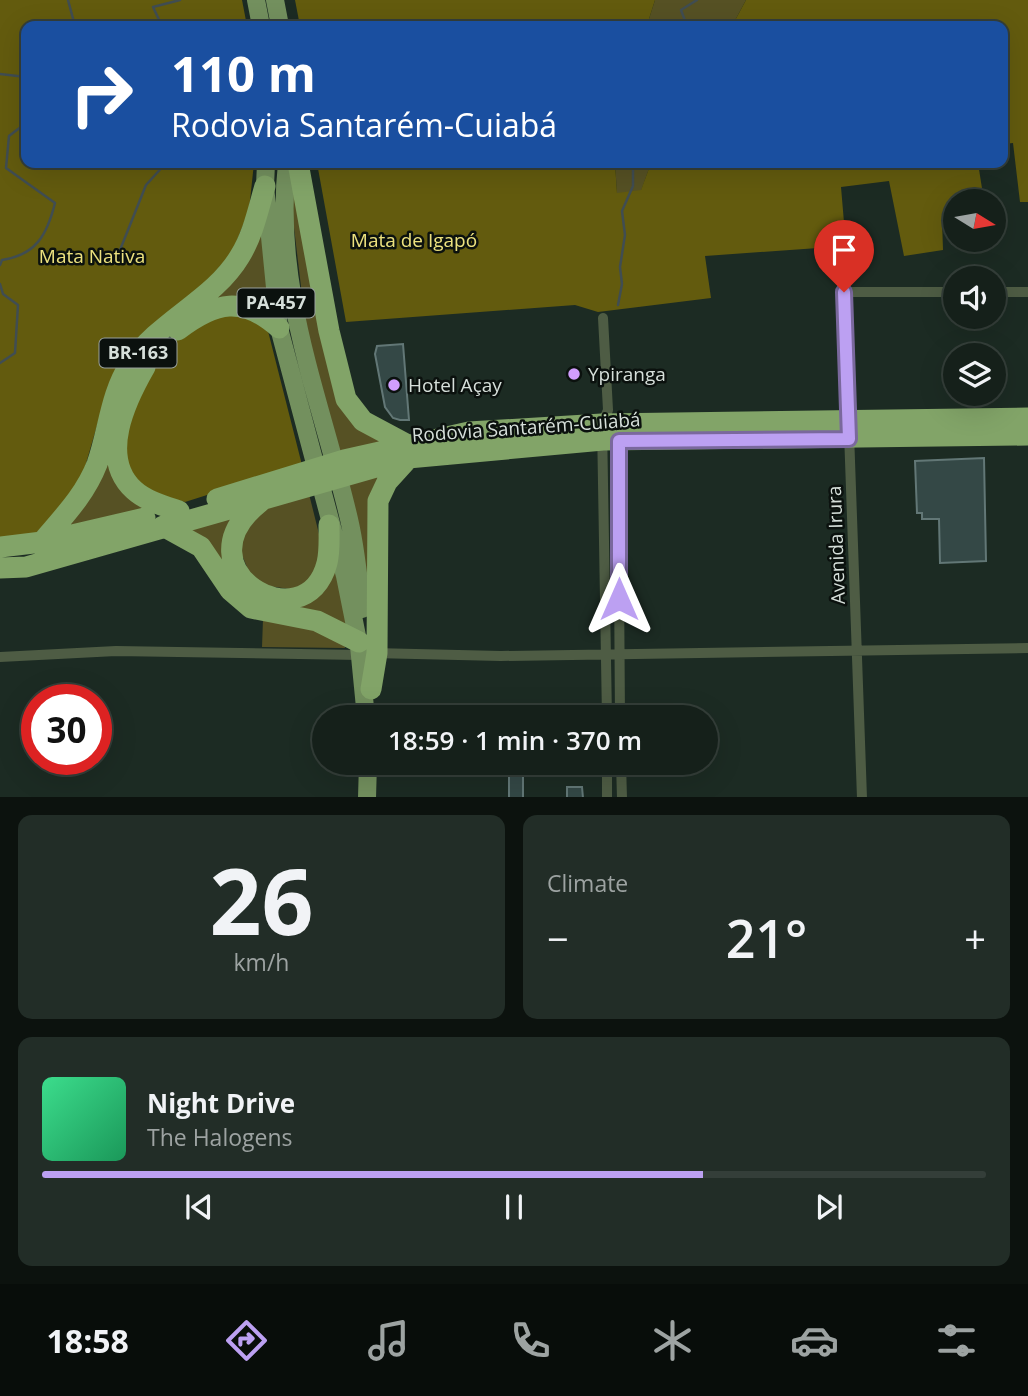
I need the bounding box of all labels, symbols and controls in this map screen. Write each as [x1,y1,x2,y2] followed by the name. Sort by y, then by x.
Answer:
[171,40,316,106] text: 110 m
[56,49,147,140] icon: right
[171,103,557,146] text: Rodovia Santarém-Cuiabá
[943,189,1006,252] north arrow
[943,189,1006,406] map controls
[814,220,874,292] pin
[351,227,477,253] park label: Mata de Igapó
[825,231,863,269] icon: arrive
[39,243,145,269] park label: Mata Nativa
[943,266,1006,329] button: sound
[238,288,314,318] road number: PA-457
[100,338,176,368] road number: BR-163
[943,343,1006,406] button: layers
[588,361,666,387] place label: Ypiranga
[566,366,582,382] marker: Ypiranga
[408,372,502,398] place label: Hotel Açay
[386,377,402,393] marker: Hotel Açay
[411,406,641,448] street label: Rodovia Santarém-Cuiabá
[821,485,851,605] street label: Avenida Irura
[582,562,656,636] position arrow
[21,684,112,775] speed limit sign: 30
[388,722,642,758] text: 18:59 · 1 min · 370 m
[209,838,314,962] text: 26
[547,867,628,899] text: Climate
[726,902,807,973] text: 21°
[547,912,569,964] text: −
[964,912,986,964] text: +
[234,946,289,978] text: km/h
[147,1085,295,1121] text: Night Drive
[147,1121,293,1153] text: The Halogens
[180,1188,218,1226] icon: previous
[495,1188,533,1226] icon: pause
[810,1188,848,1226] icon: next
[222,1316,271,1365] icon: directions
[364,1316,413,1365] icon: music
[506,1316,555,1365] icon: phone
[648,1316,697,1365] icon: climate
[790,1316,839,1365] icon: car
[932,1316,981,1365] icon: filters
[47,1319,129,1362] text: 18:58

